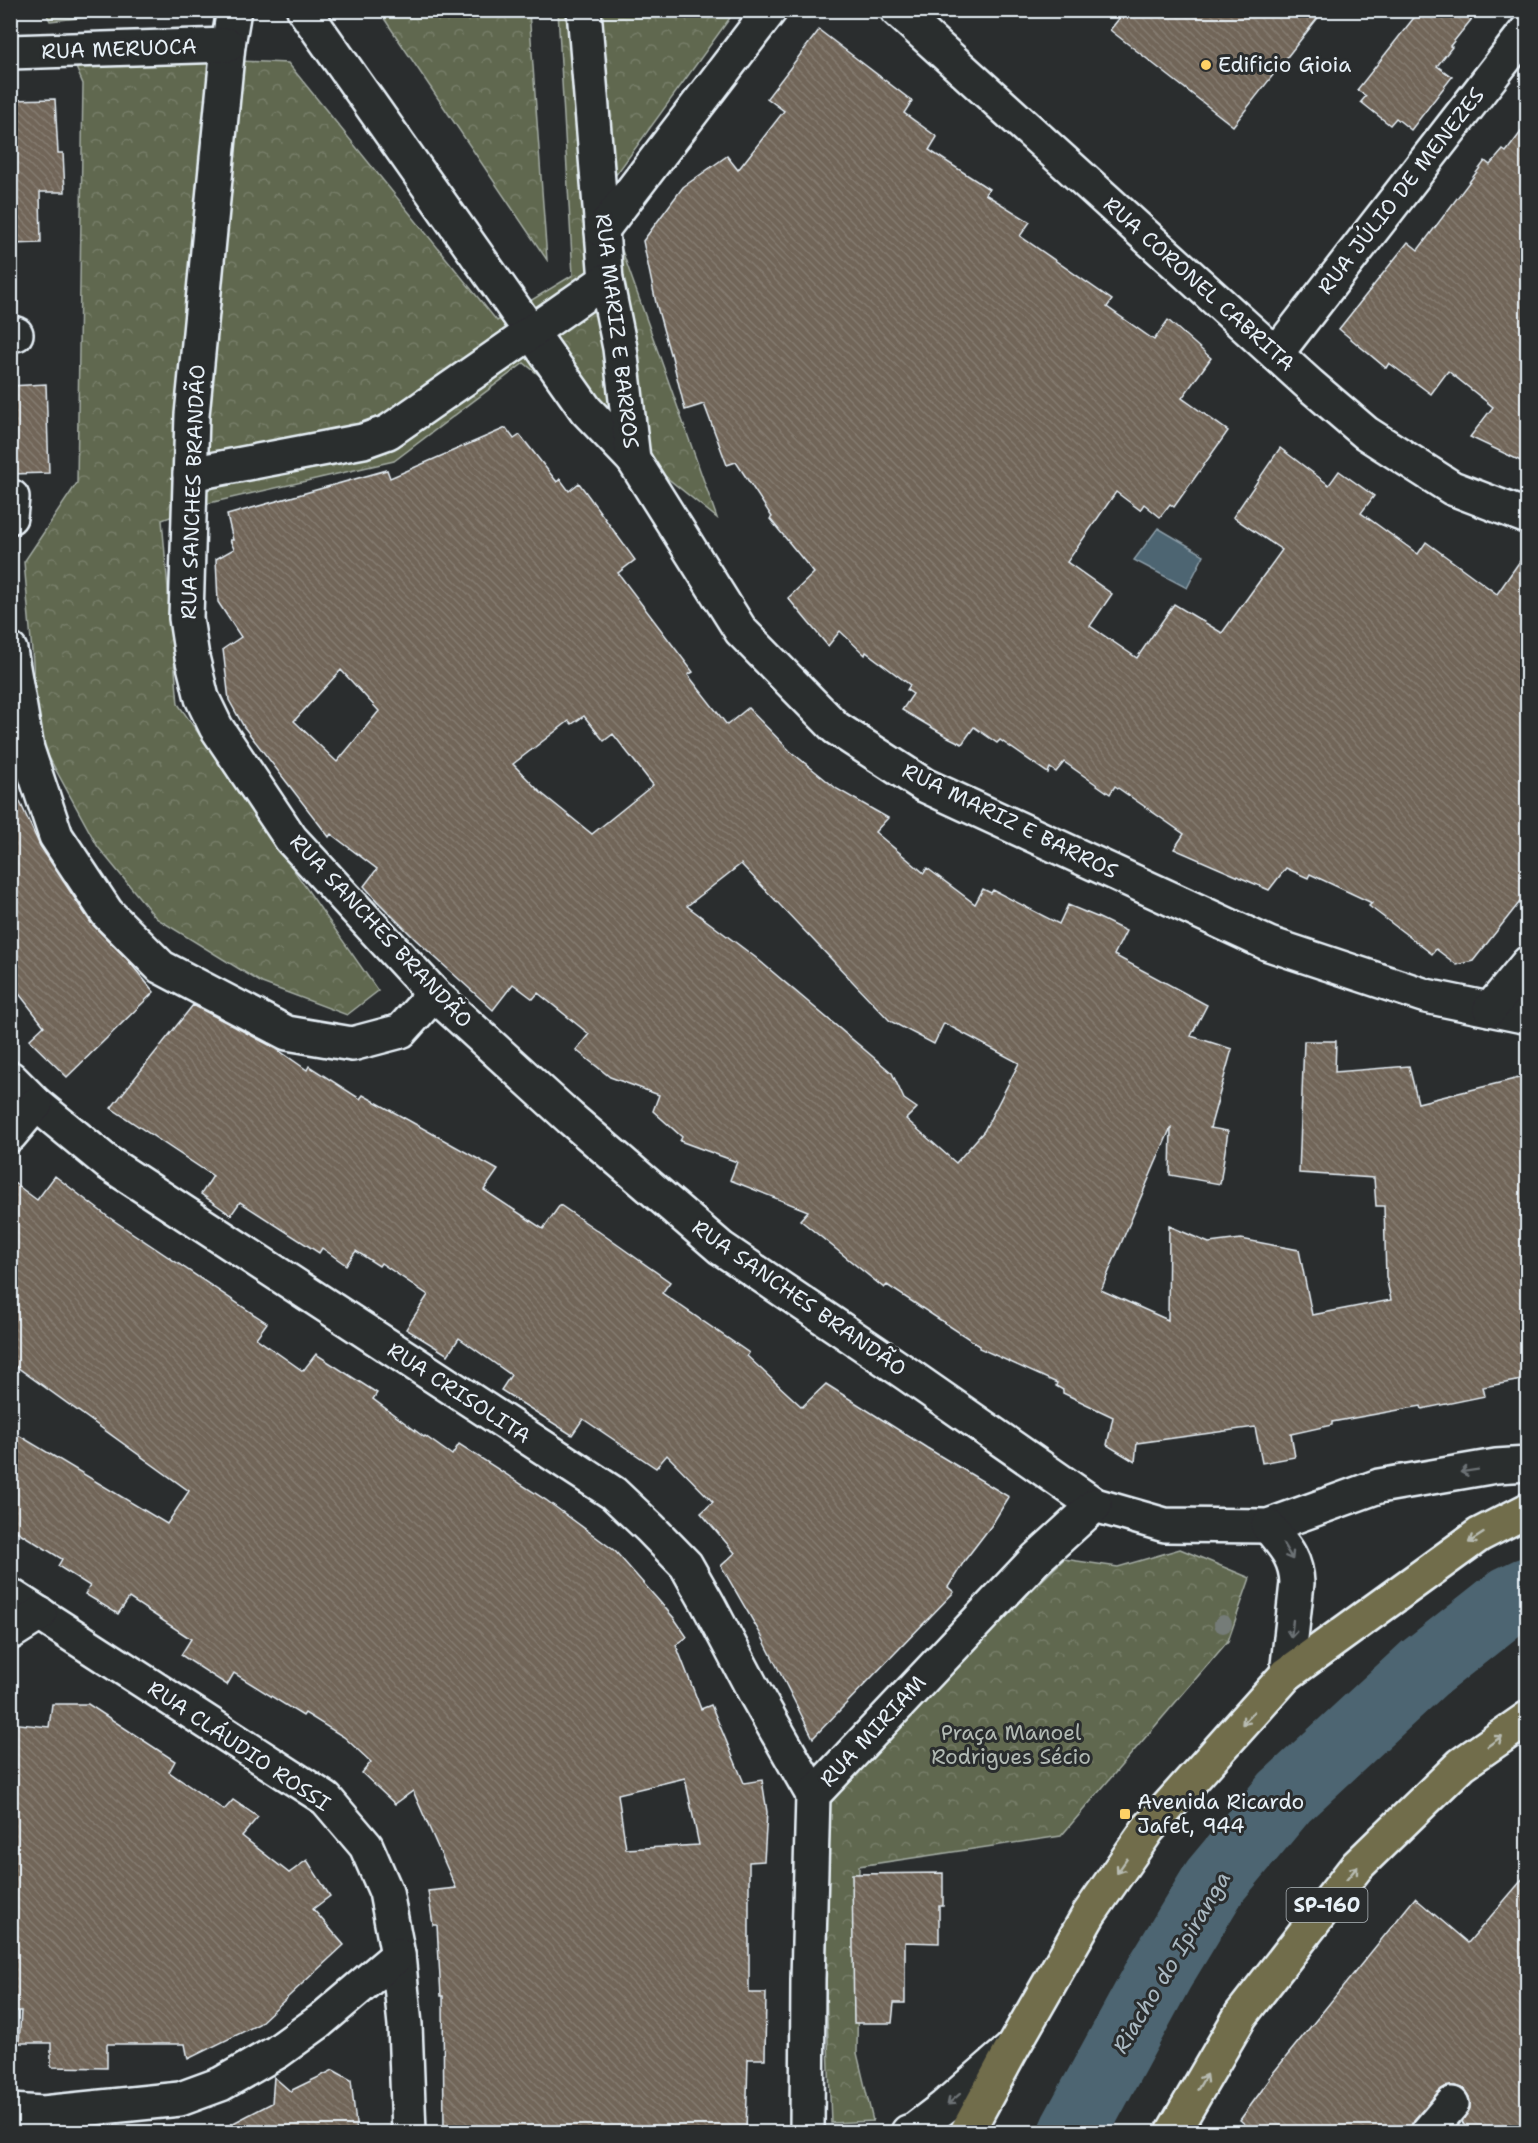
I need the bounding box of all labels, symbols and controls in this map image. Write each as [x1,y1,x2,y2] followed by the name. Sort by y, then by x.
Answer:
[41,32,197,66] street label: RUA MERUOCA
[1218,51,1351,79] place label: Edificio Gioia
[1199,58,1213,72] marker: Edificio Gioia
[1311,81,1491,300] street label: RUA JÚLIO DE MENEZES
[1097,191,1301,377] street label: RUA CORONEL CABRITA
[589,212,645,450] street label: RUA MARIZ E BARROS
[174,364,211,620] street label: RUA SANCHES BRANDÃO
[897,757,1123,885] street label: RUA MARIZ E BARROS
[284,827,479,1034] street label: RUA SANCHES BRANDÃO
[686,1212,912,1383] street label: RUA SANCHES BRANDÃO
[382,1336,536,1450] street label: RUA CRISOLITA
[1460,1465,1480,1476] one-way arrow
[1469,1532,1485,1544] one-way arrow
[1282,1543,1294,1560] one-way arrow
[1286,1618,1297,1638] one-way arrow
[814,1669,932,1793] street label: RUA MIRIAM
[142,1673,336,1818] street label: RUA CLÁUDIO ROSSI
[1241,1710,1255,1725] one-way arrow
[931,1719,1091,1771] park label: Praça Manoel Rodrigues Sécio
[1487,1735,1503,1747] one-way arrow
[1137,1788,1304,1840] place label: Avenida Ricardo Jafet, 944
[1118,1807,1132,1821] marker: Avenida Ricardo Jafet, 944
[1116,1858,1128,1874] one-way arrow
[1346,1865,1359,1881] one-way arrow
[1106,1866,1237,2059] water label: Riacho do Ipiranga
[1286,1888,1368,1922] road number: SP-160
[1196,2074,1208,2091] one-way arrow
[947,2092,962,2106] one-way arrow

